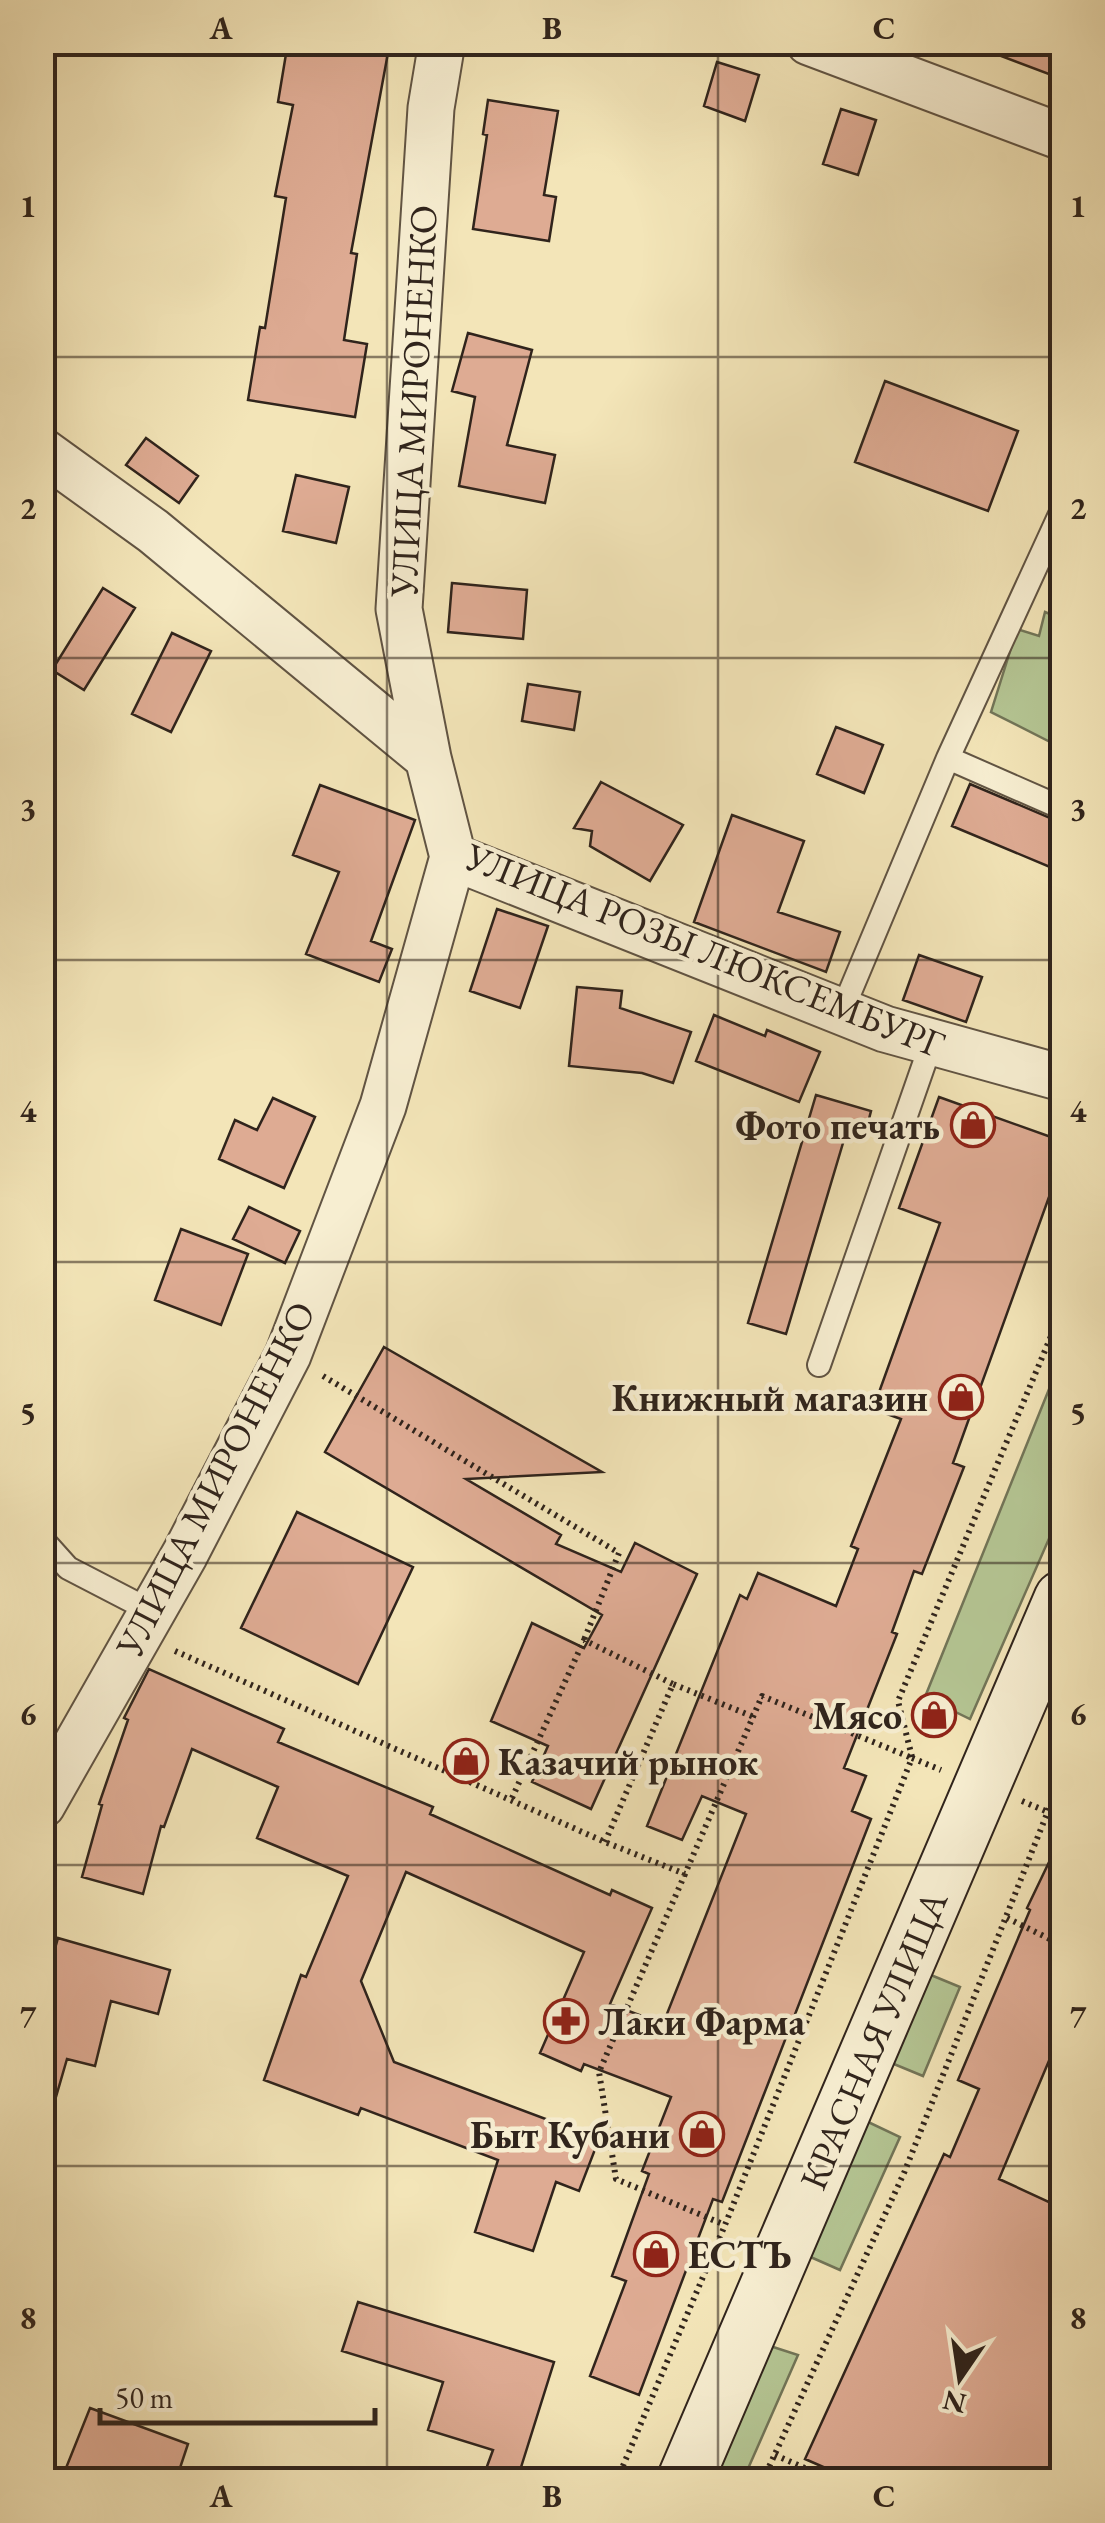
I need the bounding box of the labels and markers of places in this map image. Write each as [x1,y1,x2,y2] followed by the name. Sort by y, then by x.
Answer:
[735,1101,940,1150] place label: Фото печать
[950,1102,996,1148] shop icon: Фото печать
[612,1373,928,1422] place label: Книжный магазин
[938,1374,984,1420] shop icon: Книжный магазин
[812,1691,902,1740] place label: Мясо
[911,1692,957,1738] shop icon: Мясо
[498,1737,758,1786] place label: Казачий рынок
[443,1738,489,1784] shop icon: Казачий рынок
[598,1997,806,2046] place label: Лаки Фарма
[543,1998,589,2044] pharmacy icon: Лаки Фарма
[470,2110,670,2159] place label: Быт Кубани
[679,2111,725,2157] shop icon: Быт Кубани
[688,2230,791,2279] place label: ЕСТЪ
[633,2231,679,2277] shop icon: ЕСТЪ

